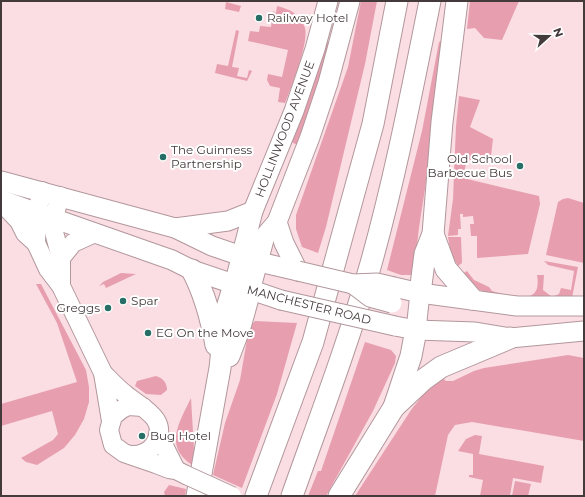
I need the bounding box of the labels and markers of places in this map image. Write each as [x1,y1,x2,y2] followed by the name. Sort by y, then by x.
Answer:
[267,10,348,25] place label: Railway Hotel
[254,13,264,23] marker: Railway Hotel
[171,142,252,171] place label: The Guinness Partnership
[428,151,512,180] place label: Old School Barbecue Bus
[158,152,168,162] marker: The Guinness Partnership
[515,161,525,171] marker: Old School Barbecue Bus
[131,293,159,308] place label: Spar
[118,296,128,306] marker: Spar
[57,300,100,315] place label: Greggs
[103,303,113,313] marker: Greggs
[156,325,254,340] place label: EG On the Move
[143,328,153,338] marker: EG On the Move
[150,428,211,443] place label: Bug Hotel
[137,431,147,441] marker: Bug Hotel

